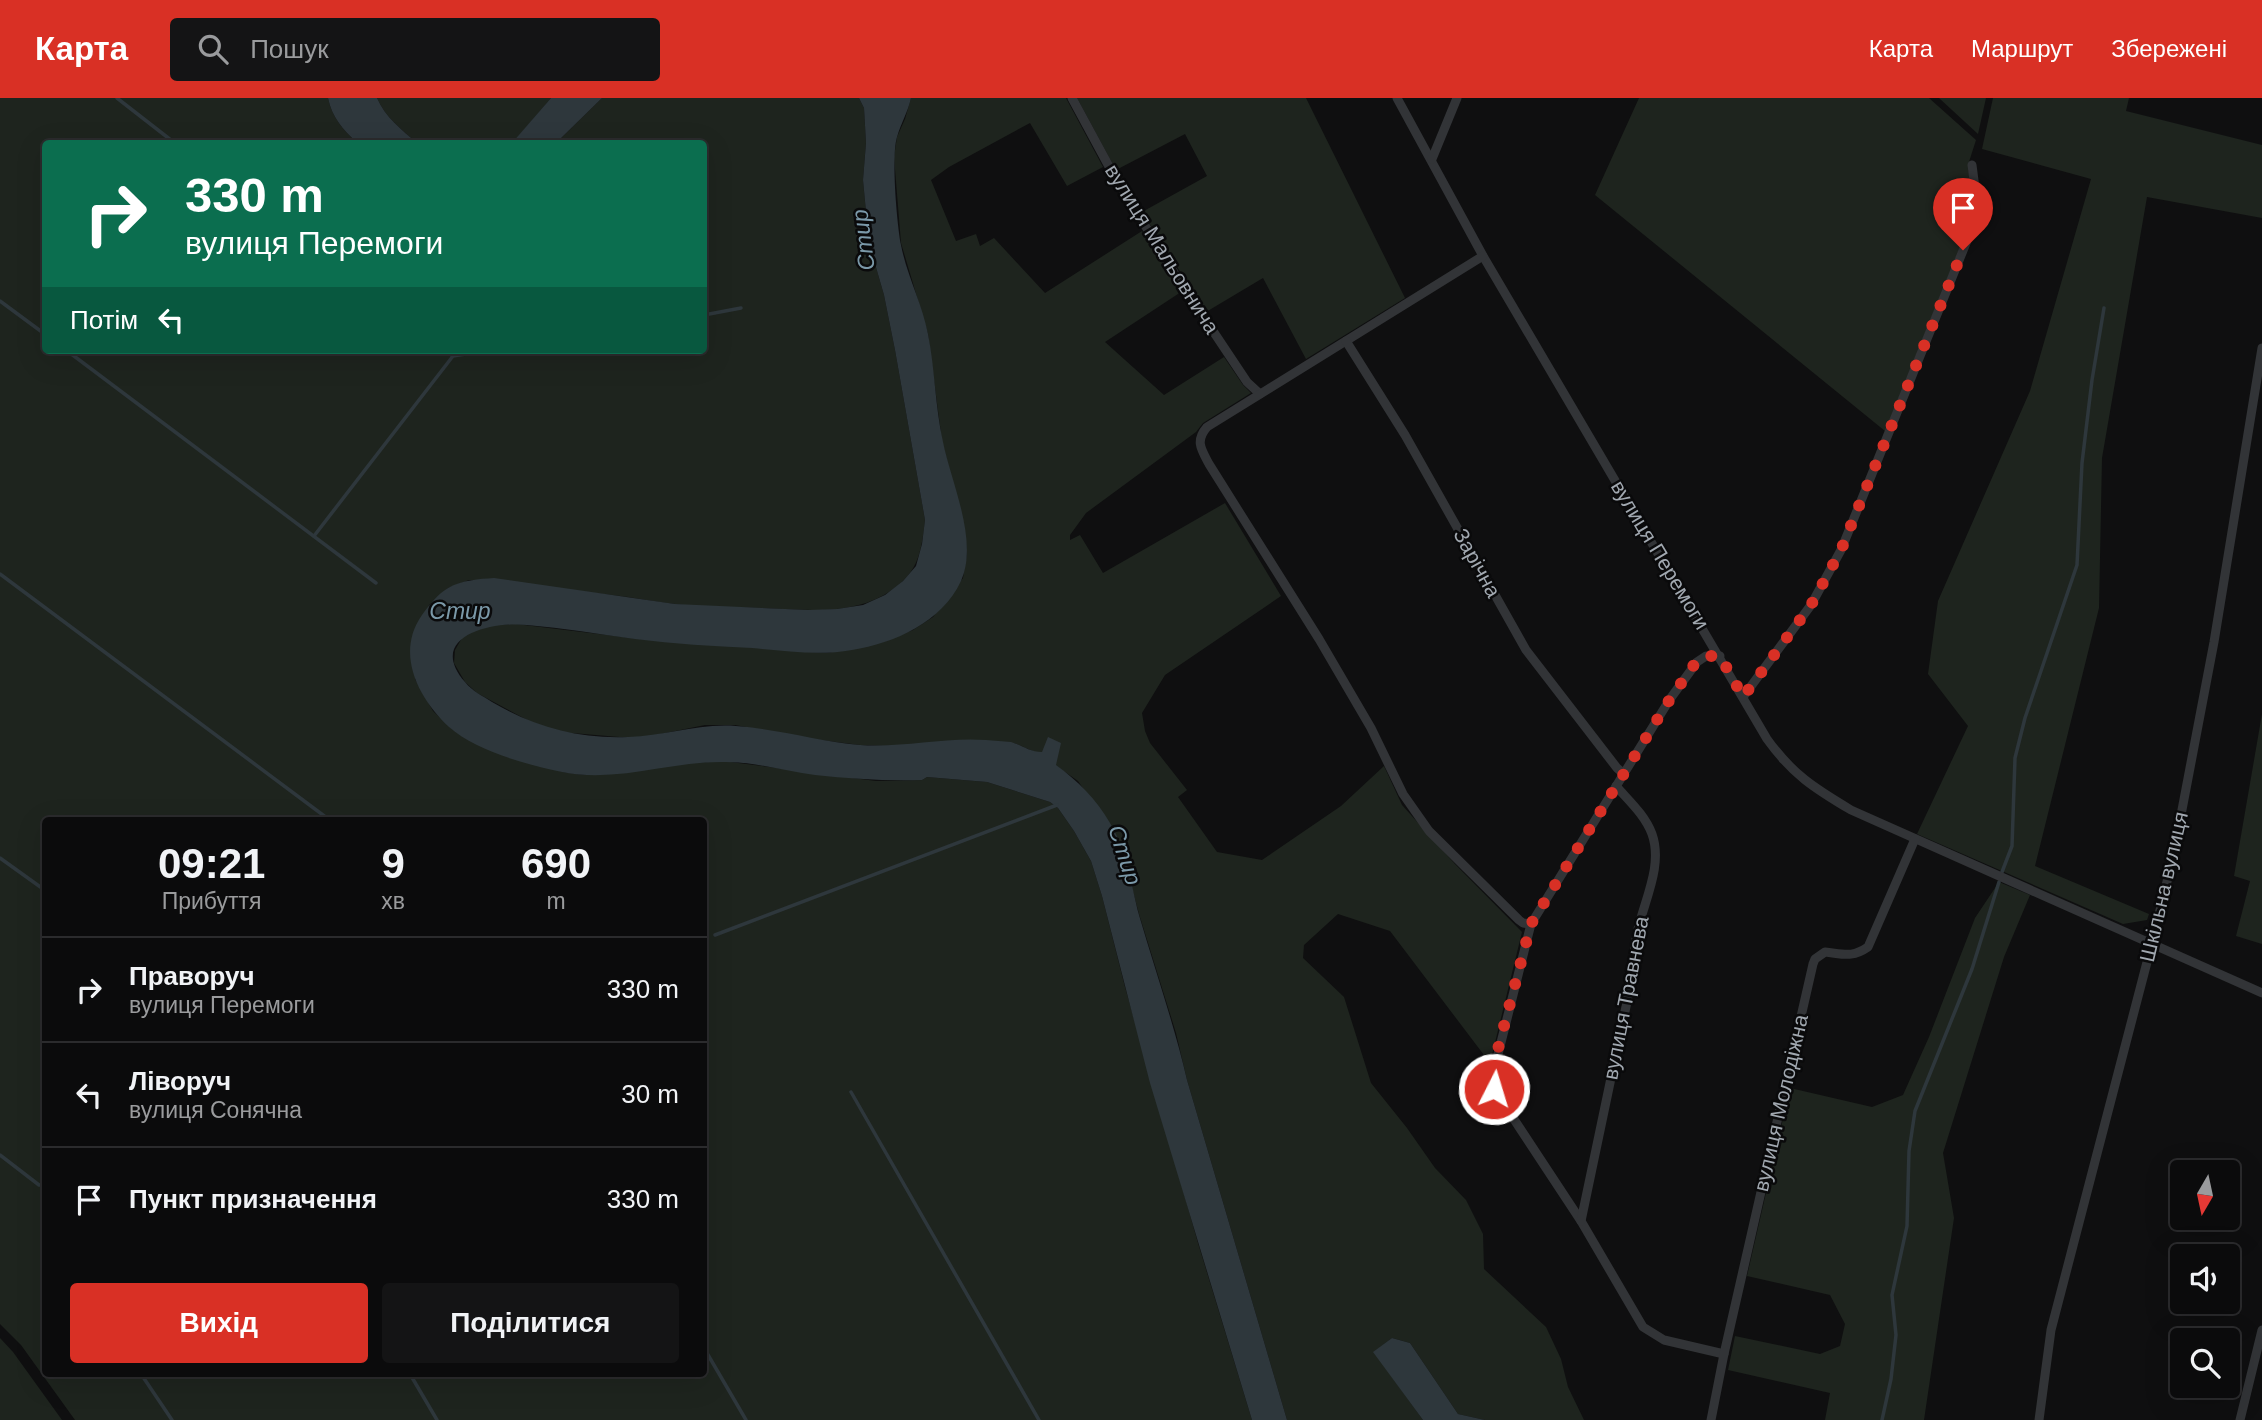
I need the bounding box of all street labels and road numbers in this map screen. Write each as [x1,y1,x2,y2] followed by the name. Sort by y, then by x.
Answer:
[1101,160,1224,338] street label: вулиця Мальовнича
[1607,476,1714,633] street label: вулиця Перемоги
[1449,524,1506,601] street label: Зарічна
[2135,810,2192,964] street label: Шкільна вулиця
[1598,914,1653,1082] street label: вулиця Травнева
[1749,1012,1812,1194] street label: вулиця Молодіжна

